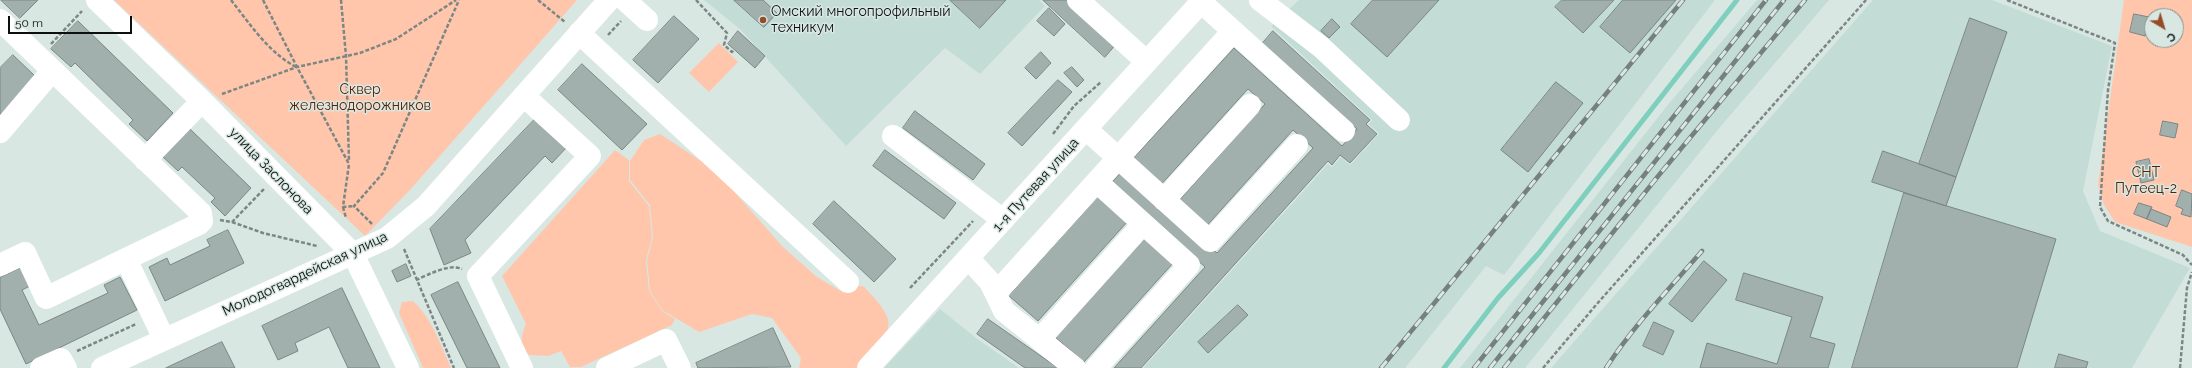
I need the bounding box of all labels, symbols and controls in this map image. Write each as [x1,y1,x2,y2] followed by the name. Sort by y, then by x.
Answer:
[771,4,951,36] place label: Омский многопрофильный техникум
[10,8,134,34] scale bar
[2144,8,2184,48] north arrow
[758,15,768,25] marker: Омский многопрофильный техникум
[15,16,43,30] text: 50 m
[2164,30,2178,45] text: С
[289,82,431,114] park label: Сквер железнодорожников
[225,124,317,218] street label: улица Заслонова
[989,135,1083,235] street label: 1-я Путевая улица
[2115,165,2177,198] park label: СНТ Путеец-2
[220,228,390,320] street label: Молодогвардейская улица

